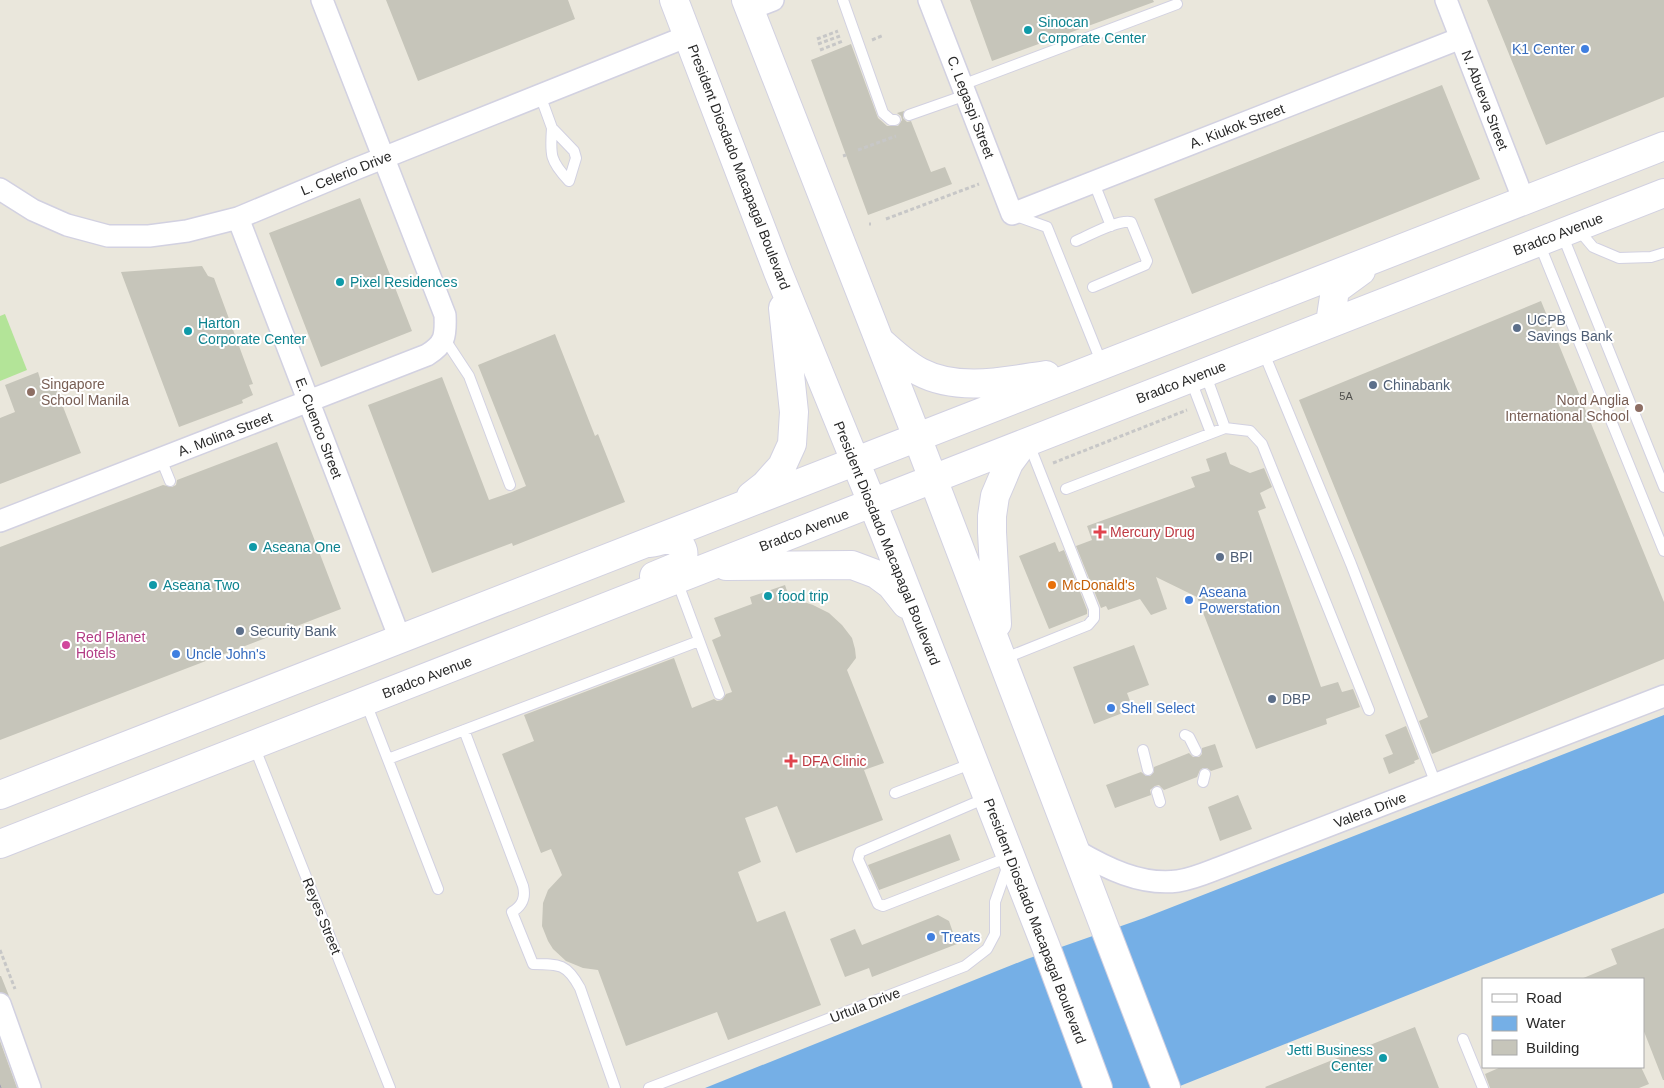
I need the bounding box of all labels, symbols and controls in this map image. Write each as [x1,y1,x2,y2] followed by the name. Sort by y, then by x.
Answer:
[1038,14,1147,46] place label: Sinocan Corporate Center
[1022,24,1034,36] marker: Sinocan Corporate Center
[1512,41,1575,57] place label: K1 Center
[685,42,793,292] street label: President Diosdado Macapagal Boulevard
[1579,43,1591,55] marker: K1 Center
[1459,48,1511,152] street label: N. Abueva Street
[944,54,998,160] street label: C. Legaspi Street
[1187,101,1287,151] street label: A. Kiukok Street
[298,147,394,198] street label: L. Celerio Drive
[1511,209,1605,258] street label: Bradco Avenue
[350,274,457,290] place label: Pixel Residences
[334,276,346,288] marker: Pixel Residences
[1527,312,1614,344] place label: UCPB Savings Bank
[198,315,307,347] place label: Harton Corporate Center
[1511,322,1523,334] marker: UCPB Savings Bank
[182,325,194,337] marker: Harton Corporate Center
[1134,357,1228,406] street label: Bradco Avenue
[292,375,346,481] street label: E. Cuenco Street
[41,376,129,408] place label: Singapore School Manila
[1383,377,1451,393] place label: Chinabank
[1367,379,1379,391] marker: Chinabank
[25,386,37,398] marker: Singapore School Manila
[1339,390,1353,402] house number: 5A
[1505,392,1629,424] place label: Nord Anglia International School
[1633,402,1645,414] marker: Nord Anglia International School
[176,409,274,459] street label: A. Molina Street
[831,419,943,667] street label: President Diosdado Macapagal Boulevard
[757,505,851,554] street label: Bradco Avenue
[1110,524,1195,540] place label: Mercury Drug
[1094,526,1106,538] marker: Mercury Drug
[263,539,341,555] place label: Aseana One
[247,541,259,553] marker: Aseana One
[1230,549,1253,565] place label: BPI
[1214,551,1226,563] marker: BPI
[163,577,240,593] place label: Aseana Two
[1062,577,1135,593] place label: McDonald's
[147,579,159,591] marker: Aseana Two
[1046,579,1058,591] marker: McDonald's
[1199,584,1280,616] place label: Aseana Powerstation
[778,588,829,604] place label: food trip
[762,590,774,602] marker: food trip
[1183,594,1195,606] marker: Aseana Powerstation
[250,623,337,639] place label: Security Bank
[234,625,246,637] marker: Security Bank
[76,629,145,661] place label: Red Planet Hotels
[60,639,72,651] marker: Red Planet Hotels
[186,646,266,662] place label: Uncle John's
[170,648,182,660] marker: Uncle John's
[380,652,474,701] street label: Bradco Avenue
[1282,691,1311,707] place label: DBP
[1266,693,1278,705] marker: DBP
[1121,700,1195,716] place label: Shell Select
[1105,702,1117,714] marker: Shell Select
[802,753,867,769] place label: DFA Clinic
[784,754,798,768] marker: DFA Clinic
[1332,789,1409,831] street label: Valera Drive
[981,796,1089,1046] street label: President Diosdado Macapagal Boulevard
[299,875,345,957] street label: Reyes Street
[941,929,980,945] place label: Treats
[925,931,937,943] marker: Treats
[1482,978,1644,1068] legend
[828,984,903,1026] street label: Urtula Drive
[1526,989,1562,1006] text: Road
[1526,1014,1565,1031] text: Water
[1526,1039,1579,1056] text: Building
[1287,1042,1373,1074] place label: Jetti Business Center
[1377,1052,1389,1064] marker: Jetti Business Center

